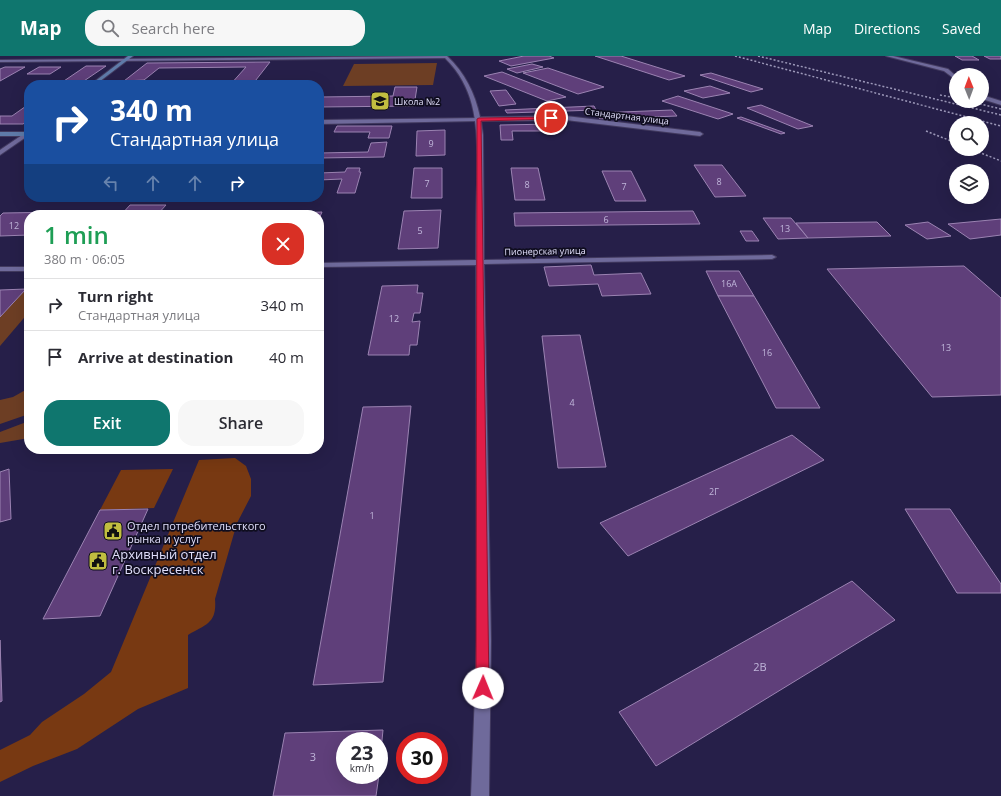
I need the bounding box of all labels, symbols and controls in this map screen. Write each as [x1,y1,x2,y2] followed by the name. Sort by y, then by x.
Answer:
[85,10,365,46] search box
[20,15,61,41] text: Map
[99,17,121,39] icon: search
[131,18,215,38] text: Search here
[803,19,832,38] text: Map
[854,19,920,38] text: Directions
[942,19,981,38] text: Saved
[949,68,989,108] north arrow
[949,68,989,204] map controls
[369,90,391,112] school or university icon: Школа №2
[110,91,193,129] text: 340 m
[394,95,440,108] place label: Школа №2
[44,96,96,148] icon: right
[534,101,568,135] pin
[584,104,670,128] street label: Стандартная улица
[540,107,562,129] icon: arrive
[949,116,989,156] button: search
[110,127,279,151] text: Стандартная улица
[428,137,434,150] house number: 9
[949,164,989,204] button: layers
[100,172,122,194] icon: left
[142,172,164,194] icon: ahead
[184,172,206,194] icon: ahead
[226,172,248,194] icon: right
[716,175,722,188] house number: 8
[424,177,430,190] house number: 7
[524,178,530,191] house number: 8
[621,180,627,193] house number: 7
[603,213,609,226] house number: 6
[44,218,109,251] text: 1 min
[9,219,19,232] house number: 12
[780,222,790,235] house number: 13
[262,223,304,265] button: close
[417,224,423,237] house number: 5
[504,244,586,258] street label: Пионерская улица
[44,250,125,268] text: 380 m · 06:05
[721,277,737,290] house number: 16А
[78,286,153,306] text: Turn right
[44,294,66,316] icon: right
[260,295,304,315] text: 340 m
[78,306,200,324] text: Стандартная улица
[389,312,399,325] house number: 12
[941,341,951,354] house number: 13
[44,346,66,368] icon: arrive
[762,346,772,359] house number: 16
[78,347,233,367] text: Arrive at destination
[269,347,304,367] text: 40 m
[569,396,575,409] house number: 4
[44,400,170,446] button: Exit
[178,400,304,446] button: Share
[709,485,719,498] house number: 2Г
[369,509,375,522] house number: 1
[127,518,266,546] place label: Отдел потребительсткого рынка и услуг
[102,520,124,542] public building icon: Отдел потребительсткого рынка и услуг
[112,545,217,578] place label: Архивный отдел г. Воскресенск
[87,550,109,572] public building icon: Архивный отдел г. Воскресенск
[753,659,767,674] house number: 2В
[462,667,504,709] position arrow
[396,732,448,784] speed limit sign: 30
[351,739,373,766] text: 23
[310,749,316,764] house number: 3
[350,761,374,775] text: km/h

